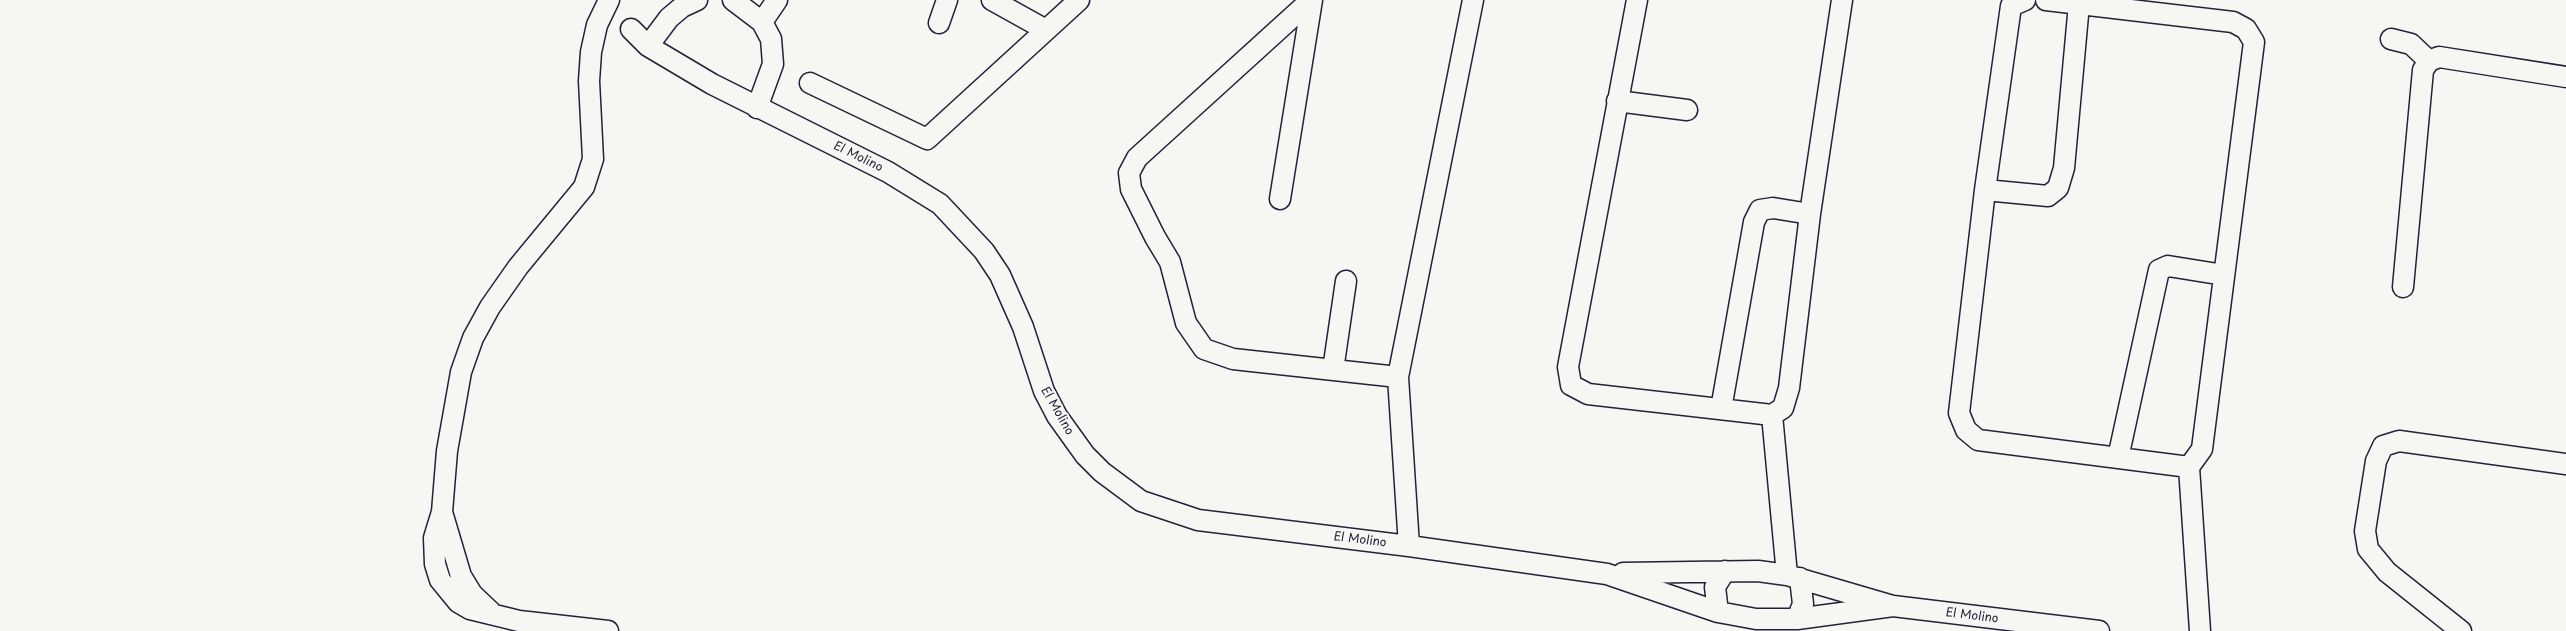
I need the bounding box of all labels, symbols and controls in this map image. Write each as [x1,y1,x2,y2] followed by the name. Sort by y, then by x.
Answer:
[831,139,885,175] street label: El Molino
[1037,384,1077,438] street label: El Molino
[1333,530,1387,550] street label: El Molino
[1945,606,1999,626] street label: El Molino

